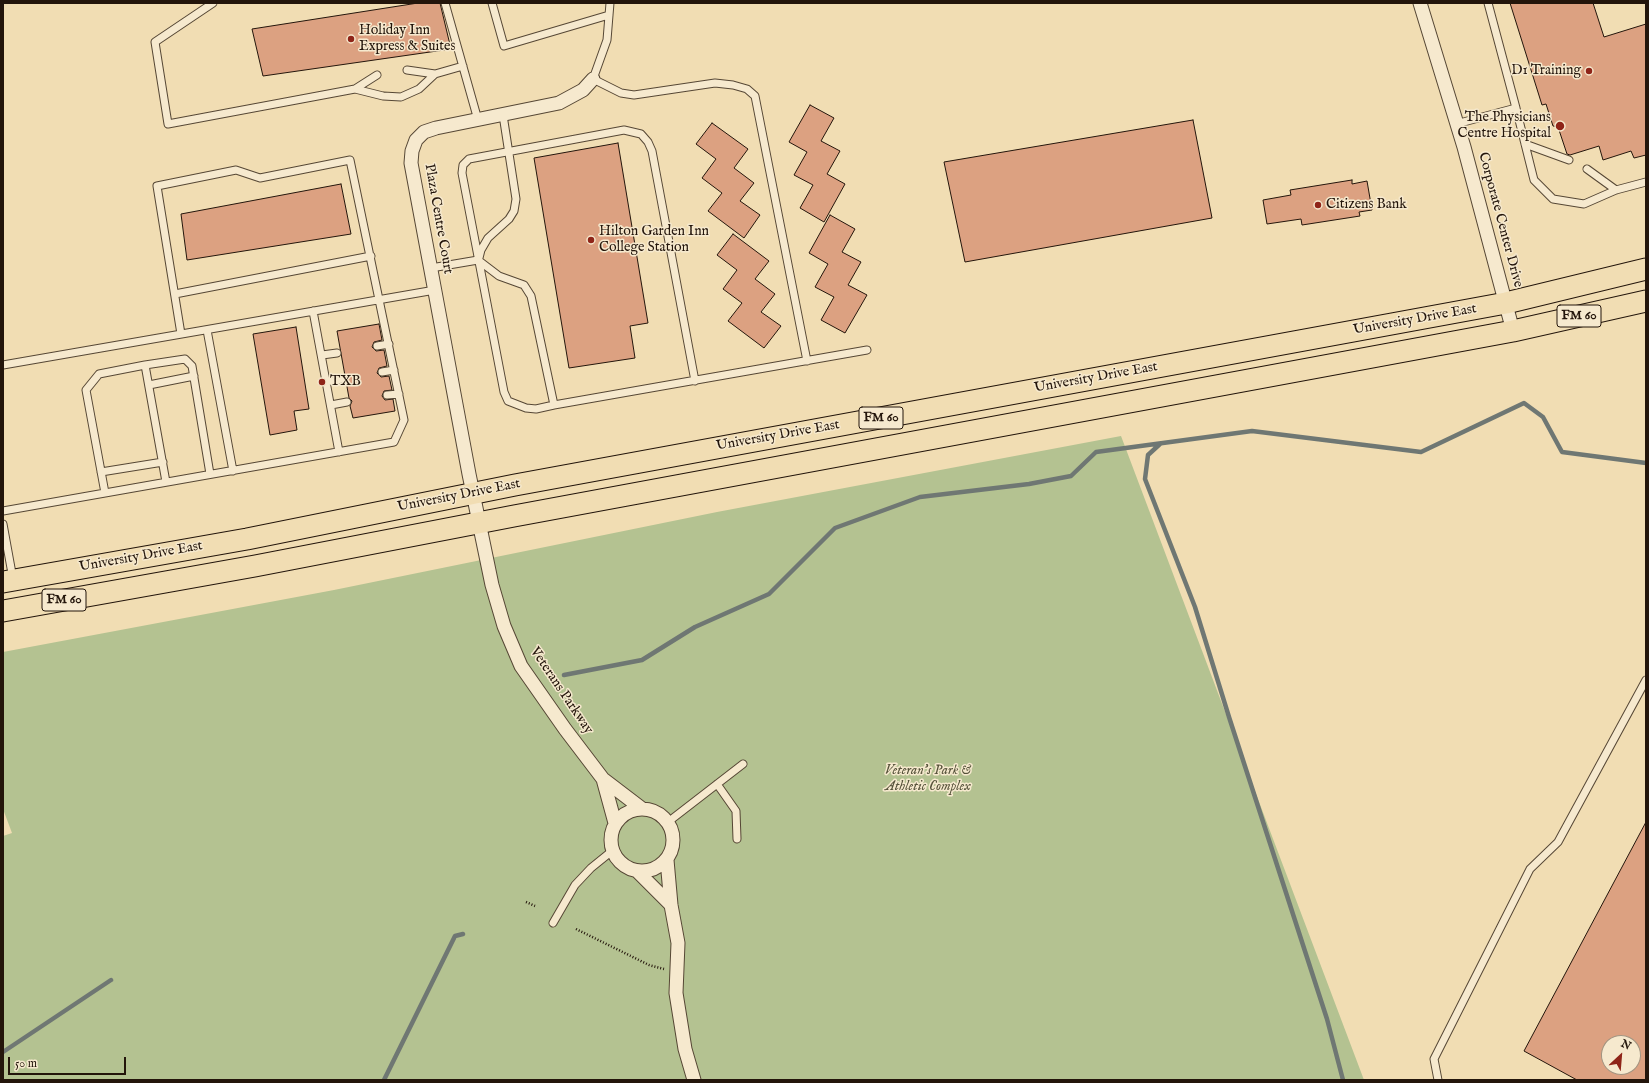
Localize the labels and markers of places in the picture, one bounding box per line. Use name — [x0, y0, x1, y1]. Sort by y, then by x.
place label: Holiday Inn Express & Suites — [359, 23, 455, 56]
marker: Holiday Inn Express & Suites — [346, 34, 356, 44]
place label: D1 Training — [1511, 63, 1581, 79]
marker: D1 Training — [1584, 66, 1594, 76]
place label: The Physicians Centre Hospital — [1458, 110, 1551, 142]
marker: The Physicians Centre Hospital — [1554, 120, 1566, 132]
place label: Citizens Bank — [1326, 197, 1407, 213]
marker: Citizens Bank — [1313, 200, 1323, 210]
place label: Hilton Garden Inn College Station — [599, 224, 709, 256]
marker: Hilton Garden Inn College Station — [586, 235, 596, 245]
place label: TXB — [330, 374, 361, 390]
marker: TXB — [317, 377, 327, 387]

